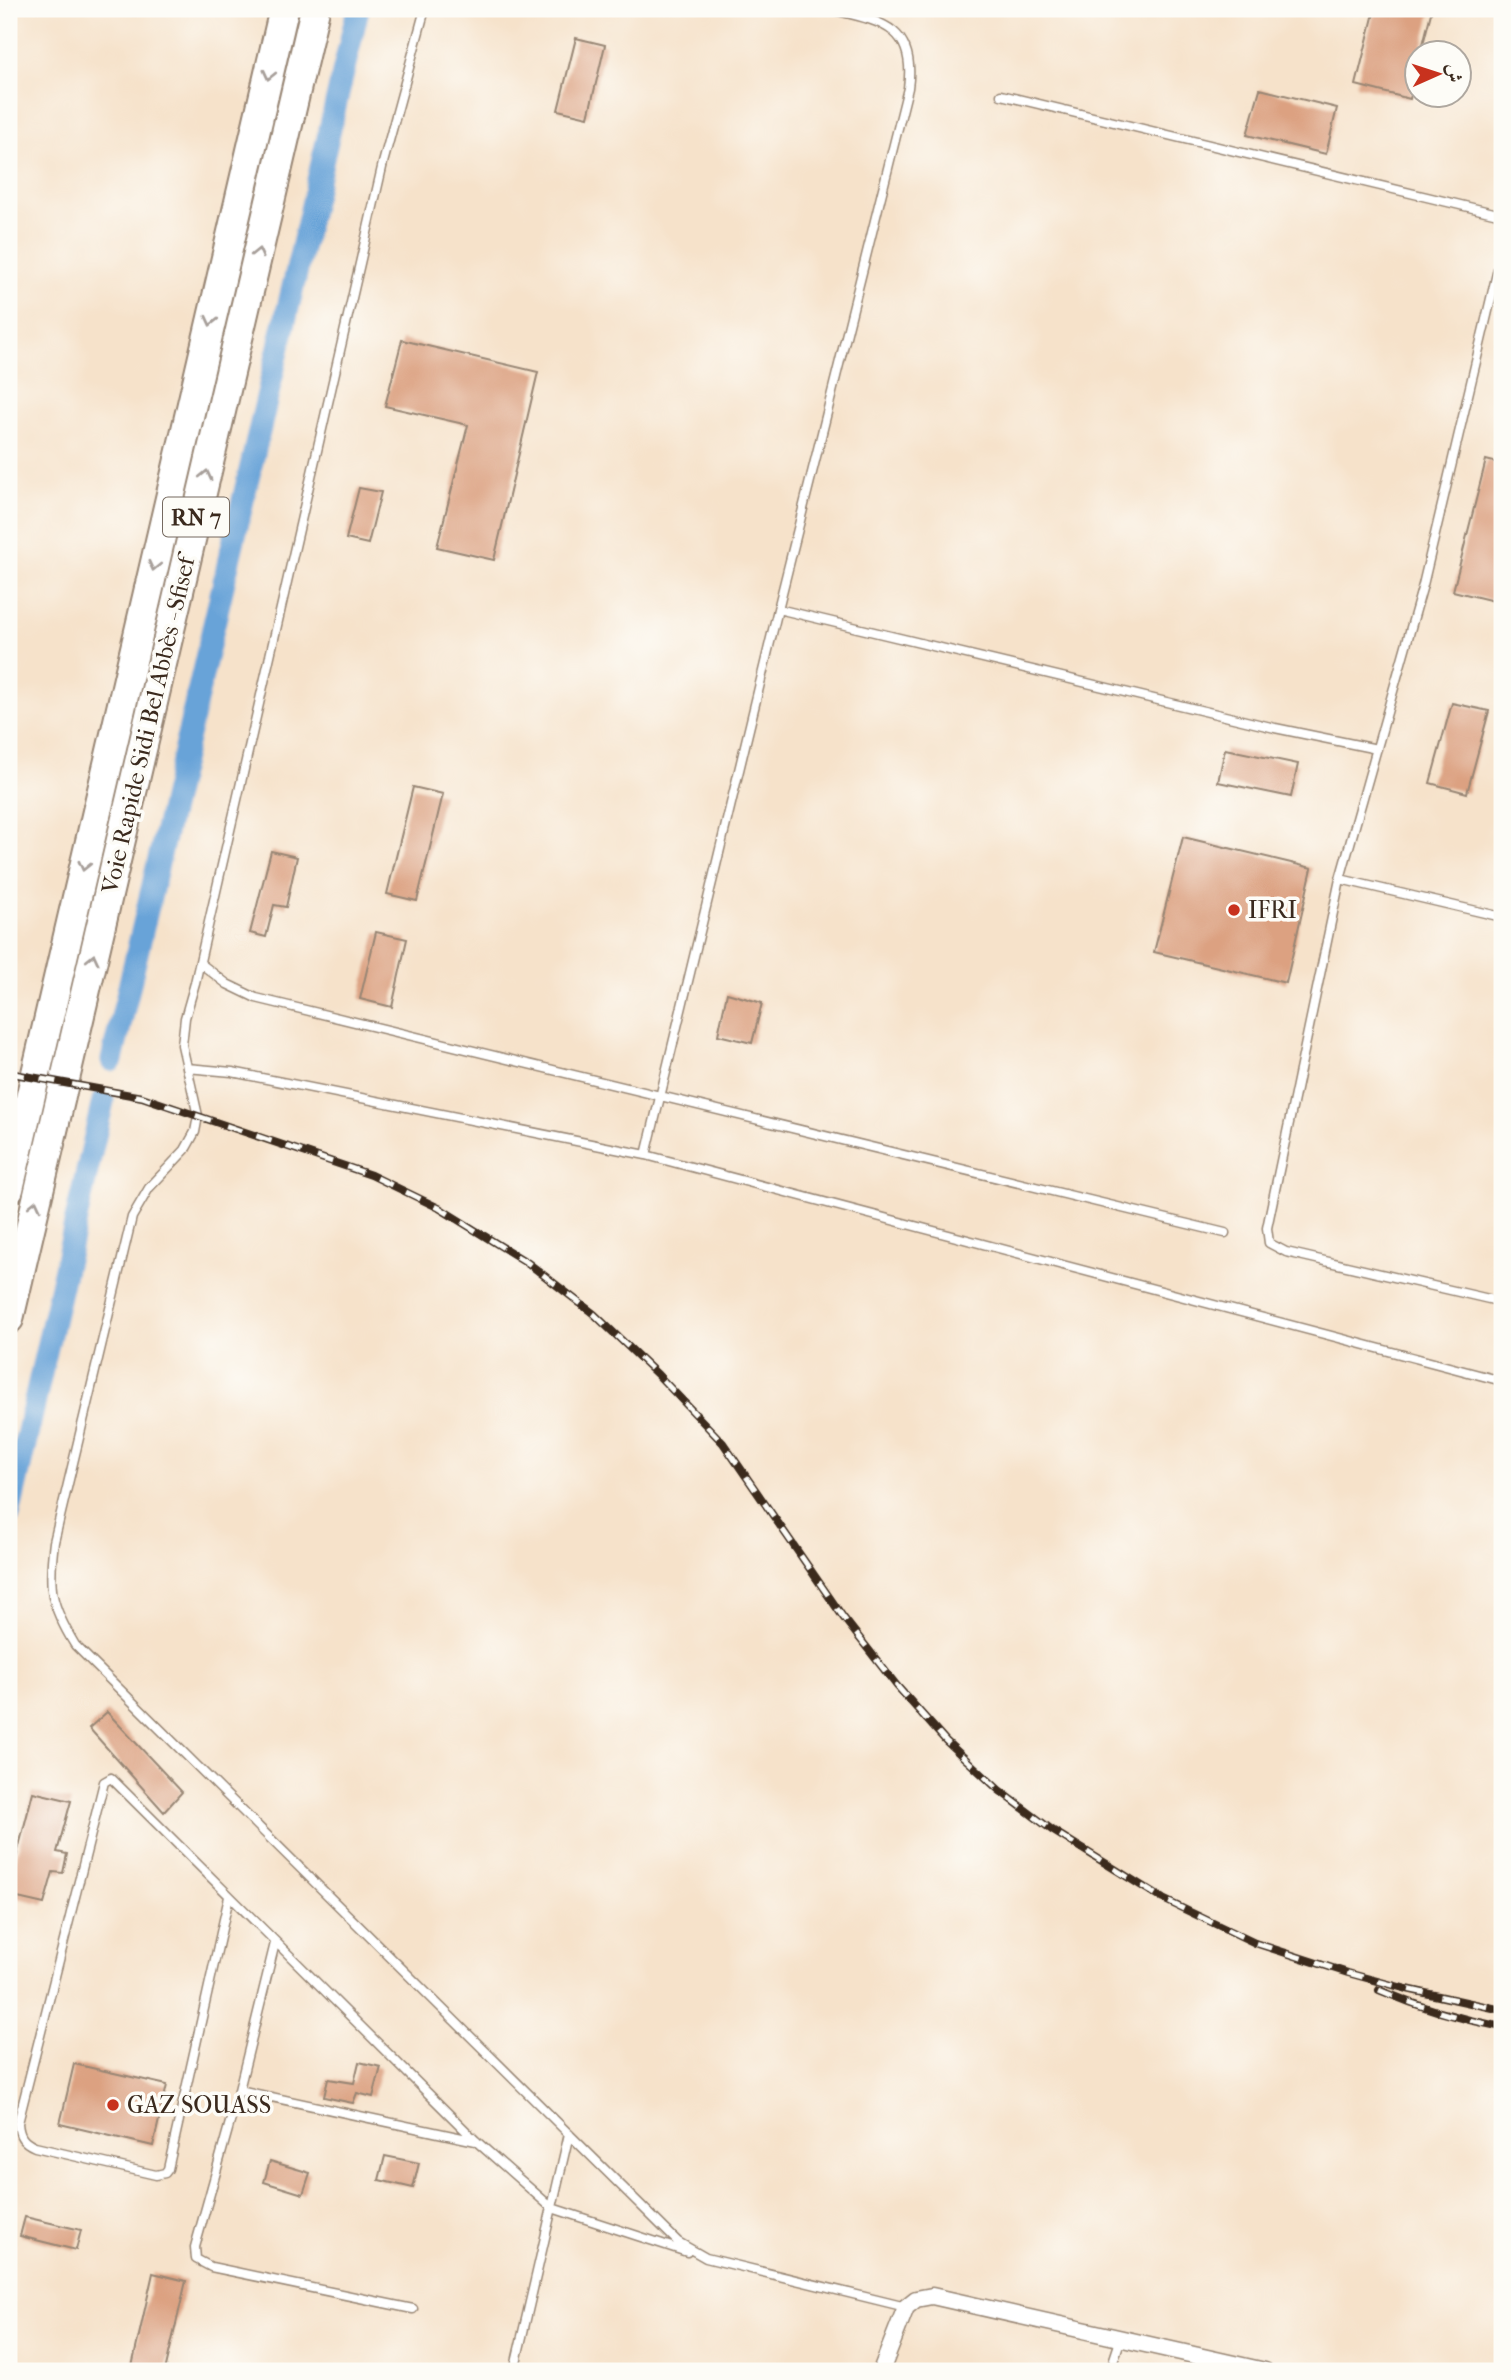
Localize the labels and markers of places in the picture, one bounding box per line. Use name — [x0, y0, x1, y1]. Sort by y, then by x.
place label: IFRI — [1248, 896, 1297, 924]
marker: IFRI — [1226, 902, 1242, 918]
place label: GAZ SOUASS — [127, 2091, 271, 2119]
marker: GAZ SOUASS — [105, 2097, 121, 2113]

